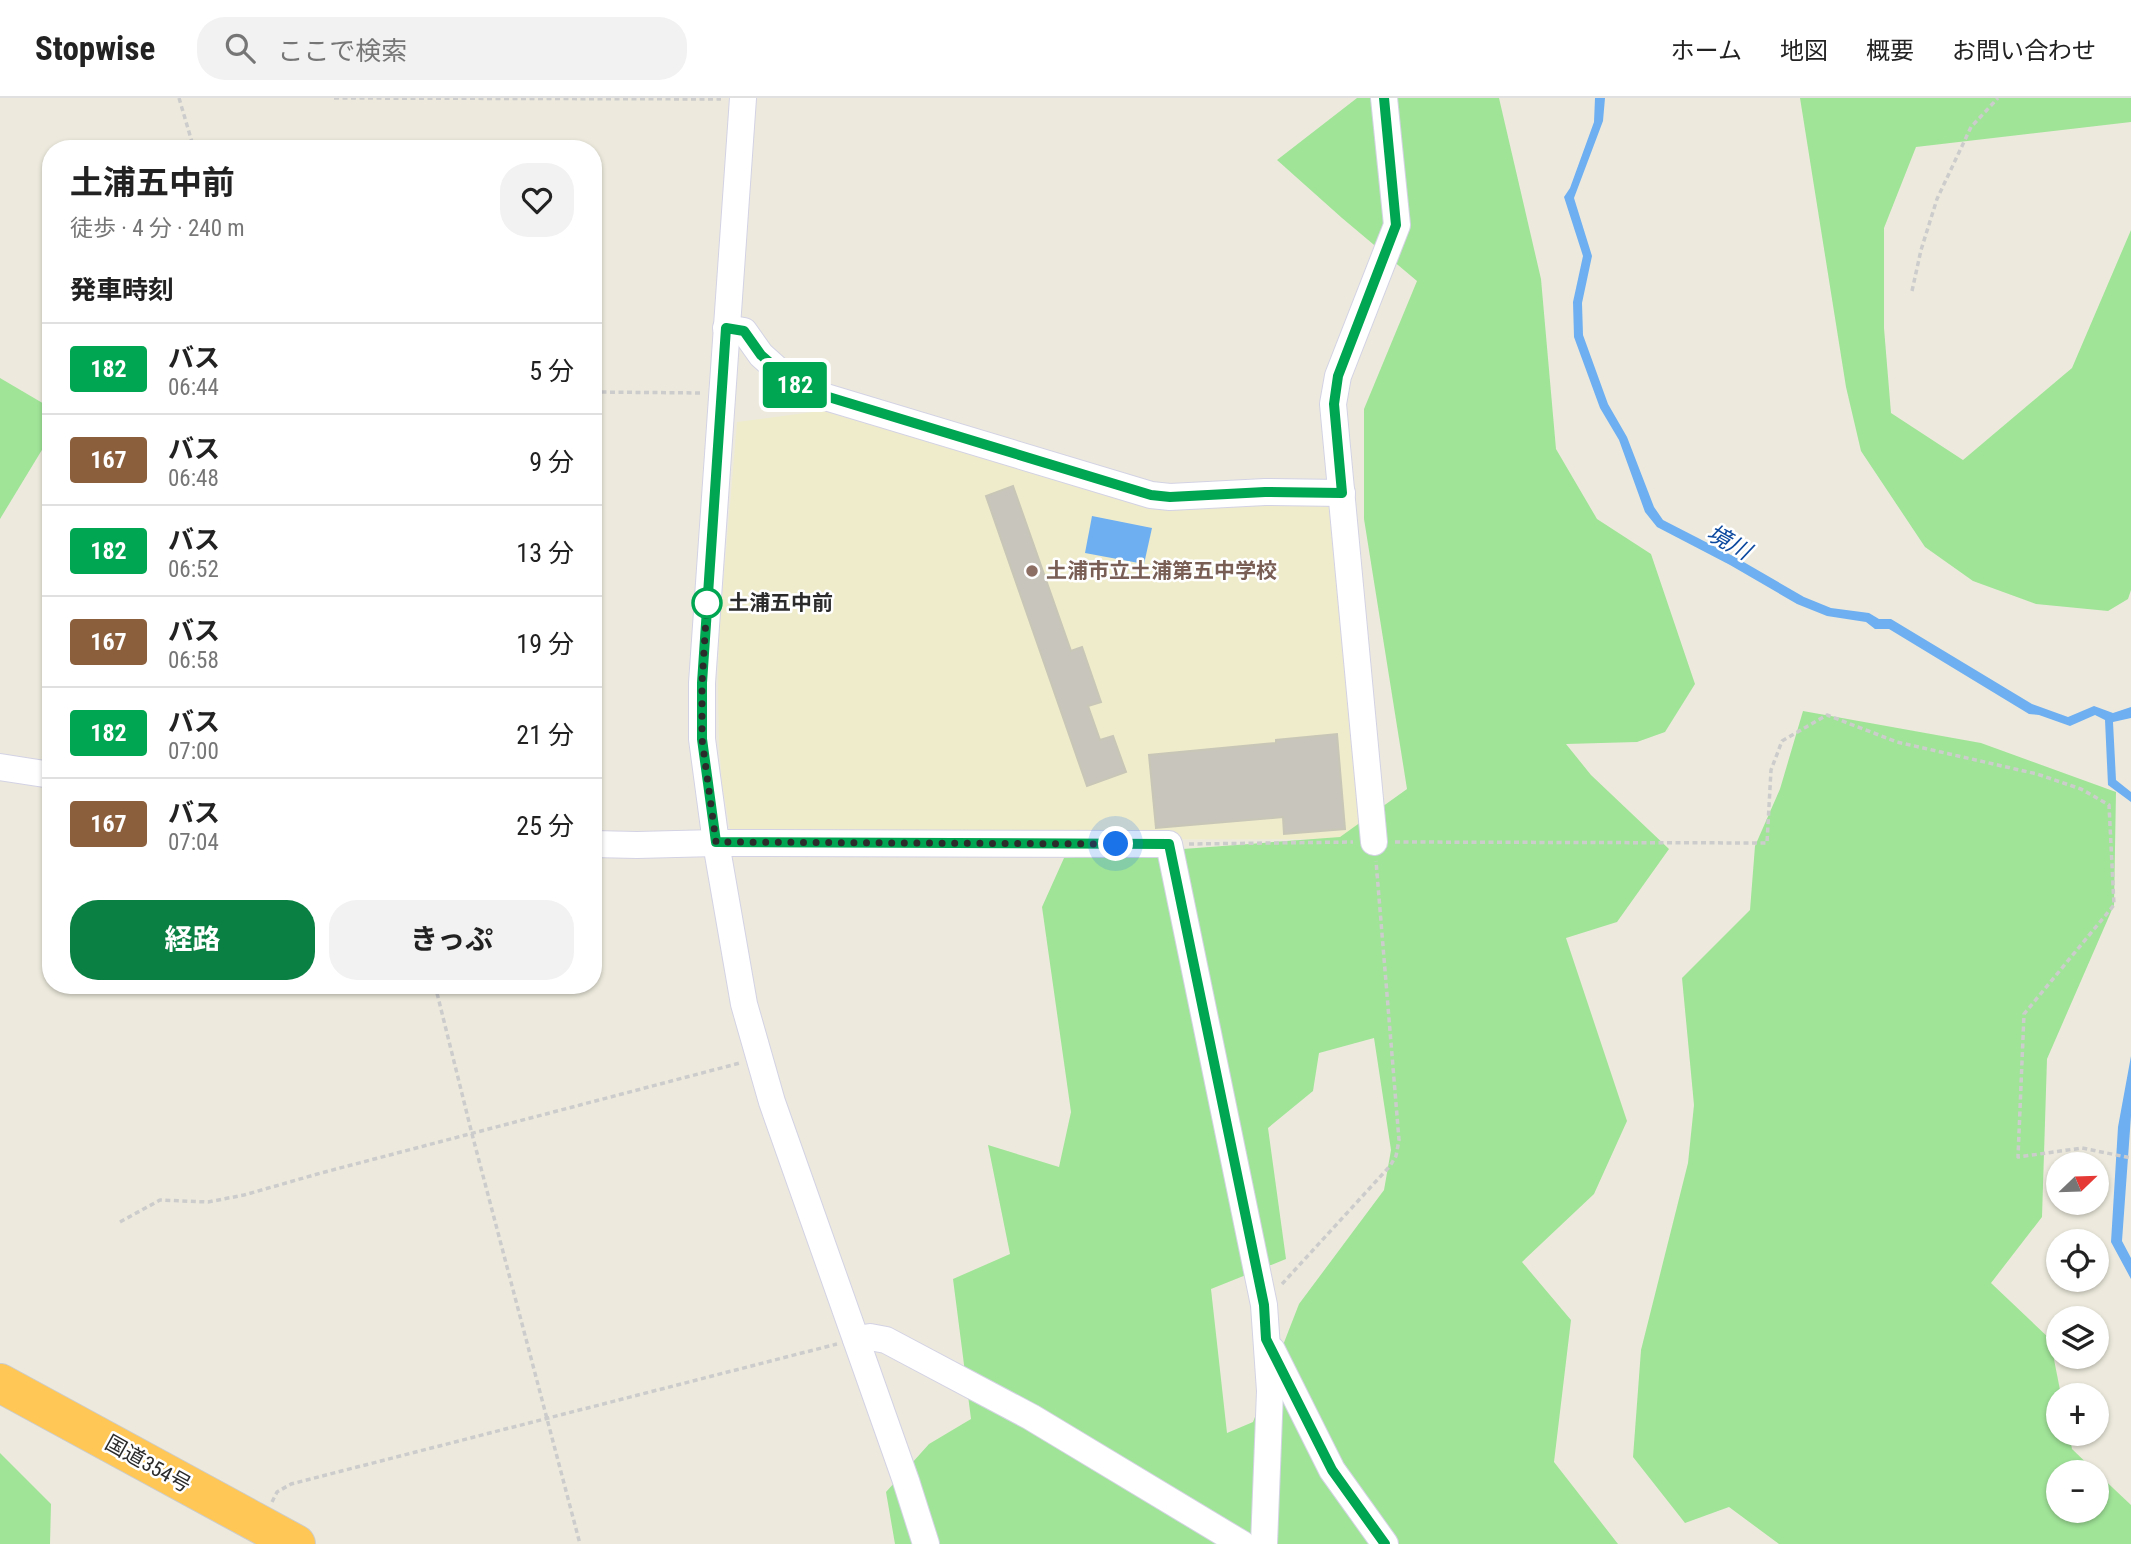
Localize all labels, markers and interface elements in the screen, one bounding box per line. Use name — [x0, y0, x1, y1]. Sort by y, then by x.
search box — [197, 17, 687, 80]
text: Stopwise — [35, 29, 155, 68]
icon: search — [221, 29, 259, 67]
text: ここで検索 — [277, 36, 407, 66]
text: ホーム — [1671, 37, 1742, 65]
text: 地図 — [1780, 37, 1828, 65]
text: 概要 — [1866, 37, 1914, 65]
text: お問い合わせ — [1952, 37, 2096, 65]
text: 土浦五中前 — [70, 163, 235, 202]
button: heart — [500, 163, 574, 237]
text: 徒歩 · 4 分 · 240 m — [70, 215, 245, 242]
text: 発車時刻 — [70, 275, 174, 305]
text: バス — [168, 343, 220, 373]
text: 182 — [90, 355, 127, 383]
text: 5 分 — [529, 356, 574, 386]
line badge: 182 — [755, 362, 835, 408]
text: 182 — [777, 371, 813, 399]
text: 06:44 — [168, 374, 219, 401]
text: バス — [168, 434, 220, 464]
text: 167 — [90, 446, 127, 474]
text: 9 分 — [529, 447, 574, 477]
text: 06:48 — [168, 465, 219, 492]
water label: 境川 — [1702, 519, 1758, 567]
text: バス — [168, 525, 220, 555]
text: 182 — [90, 537, 127, 565]
text: 13 分 — [516, 538, 574, 568]
text: 06:52 — [168, 556, 219, 583]
place label: 土浦市立土浦第五中学校 — [1046, 559, 1277, 583]
marker: 土浦市立土浦第五中学校 — [1024, 563, 1040, 579]
marker: 土浦五中前 — [692, 588, 722, 618]
place label: 土浦五中前 — [728, 591, 833, 615]
text: バス — [168, 616, 220, 646]
text: 167 — [90, 628, 127, 656]
text: 19 分 — [516, 629, 574, 659]
text: 06:58 — [168, 647, 219, 674]
text: バス — [168, 707, 220, 737]
text: 182 — [90, 719, 127, 747]
text: 21 分 — [516, 720, 574, 750]
text: 07:00 — [168, 738, 219, 765]
text: バス — [168, 798, 220, 828]
text: 167 — [90, 810, 127, 838]
text: 25 分 — [516, 811, 574, 841]
your location — [1098, 826, 1133, 861]
text: 07:04 — [168, 829, 219, 856]
button: 経路 — [70, 900, 315, 980]
button: きっぷ — [329, 900, 574, 980]
north arrow — [2046, 1152, 2109, 1214]
map controls — [2046, 1152, 2109, 1523]
button: locate — [2046, 1229, 2109, 1292]
button: layers — [2046, 1306, 2109, 1369]
button: + — [2046, 1383, 2109, 1446]
street label: 国道354号 — [101, 1431, 195, 1497]
button: − — [2046, 1460, 2109, 1523]

